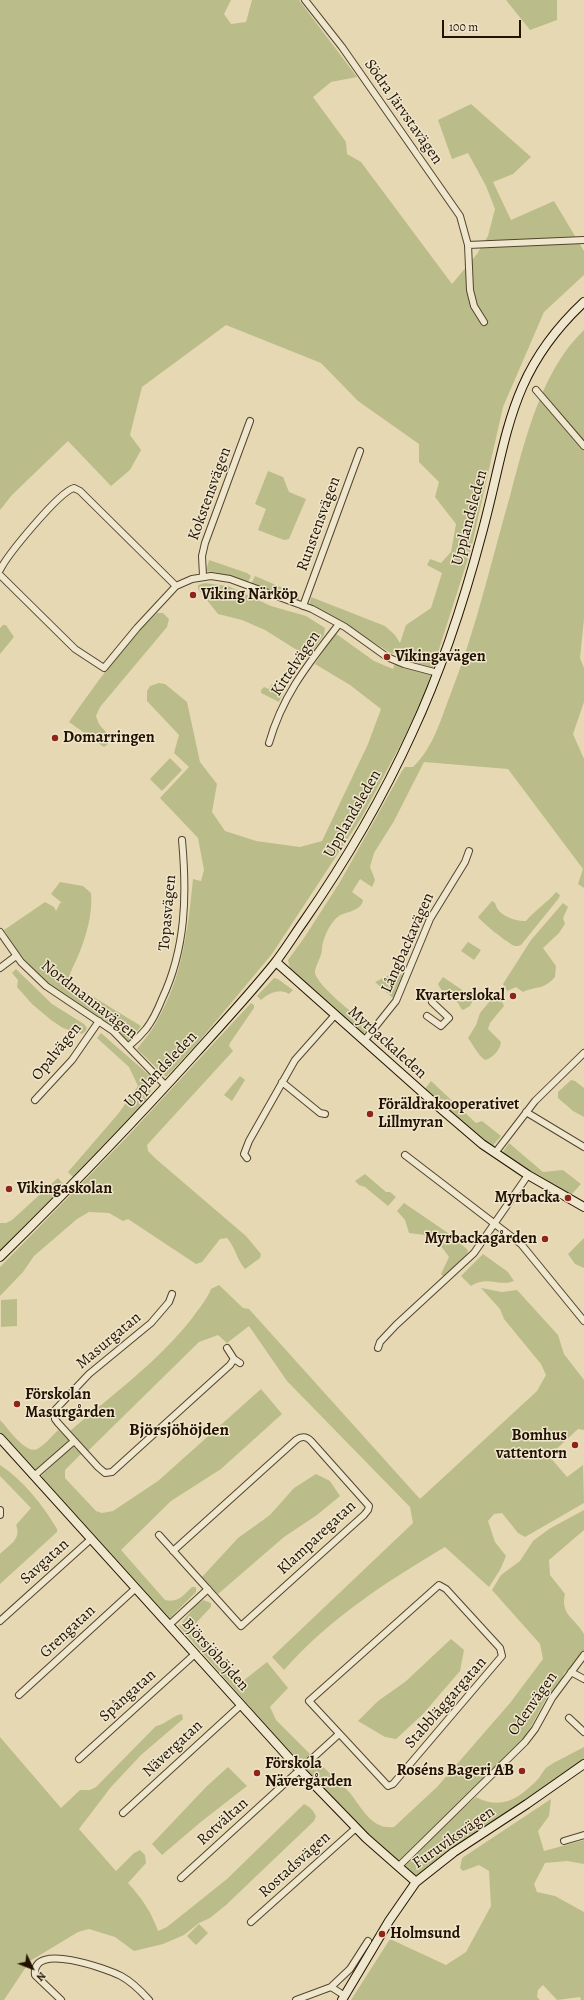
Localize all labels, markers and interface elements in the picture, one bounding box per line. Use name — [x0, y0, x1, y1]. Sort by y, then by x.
scale bar — [444, 12, 523, 38]
text: 100 m — [449, 19, 478, 35]
street label: Södra Järvstavägen — [360, 56, 446, 168]
street label: Kokstensvägen — [184, 445, 236, 543]
street label: Upplandsleden — [448, 468, 492, 568]
street label: Runstensvägen — [293, 474, 345, 574]
place label: Viking Närköp — [201, 585, 298, 605]
marker: Viking Närköp — [188, 590, 198, 600]
street label: Kittelvägen — [267, 628, 325, 700]
place label: Vikingavägen — [395, 647, 486, 667]
marker: Vikingavägen — [382, 652, 392, 662]
place label: Domarringen — [63, 728, 155, 748]
marker: Domarringen — [50, 733, 60, 743]
street label: Upplandsleden — [320, 767, 386, 861]
street label: Topasvägen — [155, 874, 181, 952]
street label: Långbackavägen — [377, 890, 439, 996]
street label: Nordmannavägen — [37, 956, 141, 1044]
place label: Kvarterslokal — [415, 986, 505, 1006]
marker: Kvarterslokal — [508, 991, 518, 1001]
street label: Myrbackaleden — [344, 1003, 430, 1083]
street label: Opalvägen — [28, 1019, 86, 1085]
street label: Upplandsleden — [120, 1028, 202, 1112]
place label: Föräldrakooperativet Lillmyran — [378, 1095, 519, 1133]
marker: Föräldrakooperativet Lillmyran — [365, 1109, 375, 1119]
place label: Vikingaskolan — [17, 1179, 112, 1199]
marker: Vikingaskolan — [4, 1184, 14, 1194]
place label: Myrbacka — [494, 1188, 560, 1208]
marker: Myrbacka — [563, 1193, 573, 1203]
place label: Myrbackagården — [424, 1229, 537, 1249]
marker: Myrbackagården — [540, 1234, 550, 1244]
street label: Masurgatan — [73, 1308, 145, 1374]
place label: Förskolan Masurgården — [25, 1385, 115, 1423]
marker: Förskolan Masurgården — [12, 1399, 22, 1409]
district label: Björsjöhöjden — [129, 1421, 229, 1441]
place label: Bomhus vattentorn — [496, 1426, 567, 1464]
marker: Bomhus vattentorn — [570, 1440, 580, 1450]
street label: Klamparegatan — [274, 1497, 360, 1579]
street label: Savgatan — [17, 1535, 73, 1589]
street label: Grengatan — [36, 1601, 100, 1663]
street label: Björsjöhöjden — [177, 1615, 253, 1695]
street label: Stabbläggargatan — [401, 1653, 491, 1753]
street label: Spångatan — [96, 1665, 160, 1727]
street label: Odenvägen — [504, 1668, 562, 1740]
street label: Nävergatan — [139, 1716, 207, 1782]
place label: Förskola Nävergården — [265, 1754, 352, 1792]
place label: Roséns Bageri AB — [396, 1761, 514, 1781]
marker: Roséns Bageri AB — [517, 1766, 527, 1776]
marker: Förskola Nävergården — [252, 1768, 262, 1778]
street label: Rotvältan — [193, 1794, 253, 1850]
street label: Furuviksvägen — [409, 1803, 499, 1873]
street label: Rostadsvägen — [255, 1828, 335, 1902]
place label: Holmsund — [390, 1924, 460, 1944]
marker: Holmsund — [377, 1929, 387, 1939]
north arrow — [12, 1948, 52, 1988]
text: N — [33, 1968, 49, 1985]

